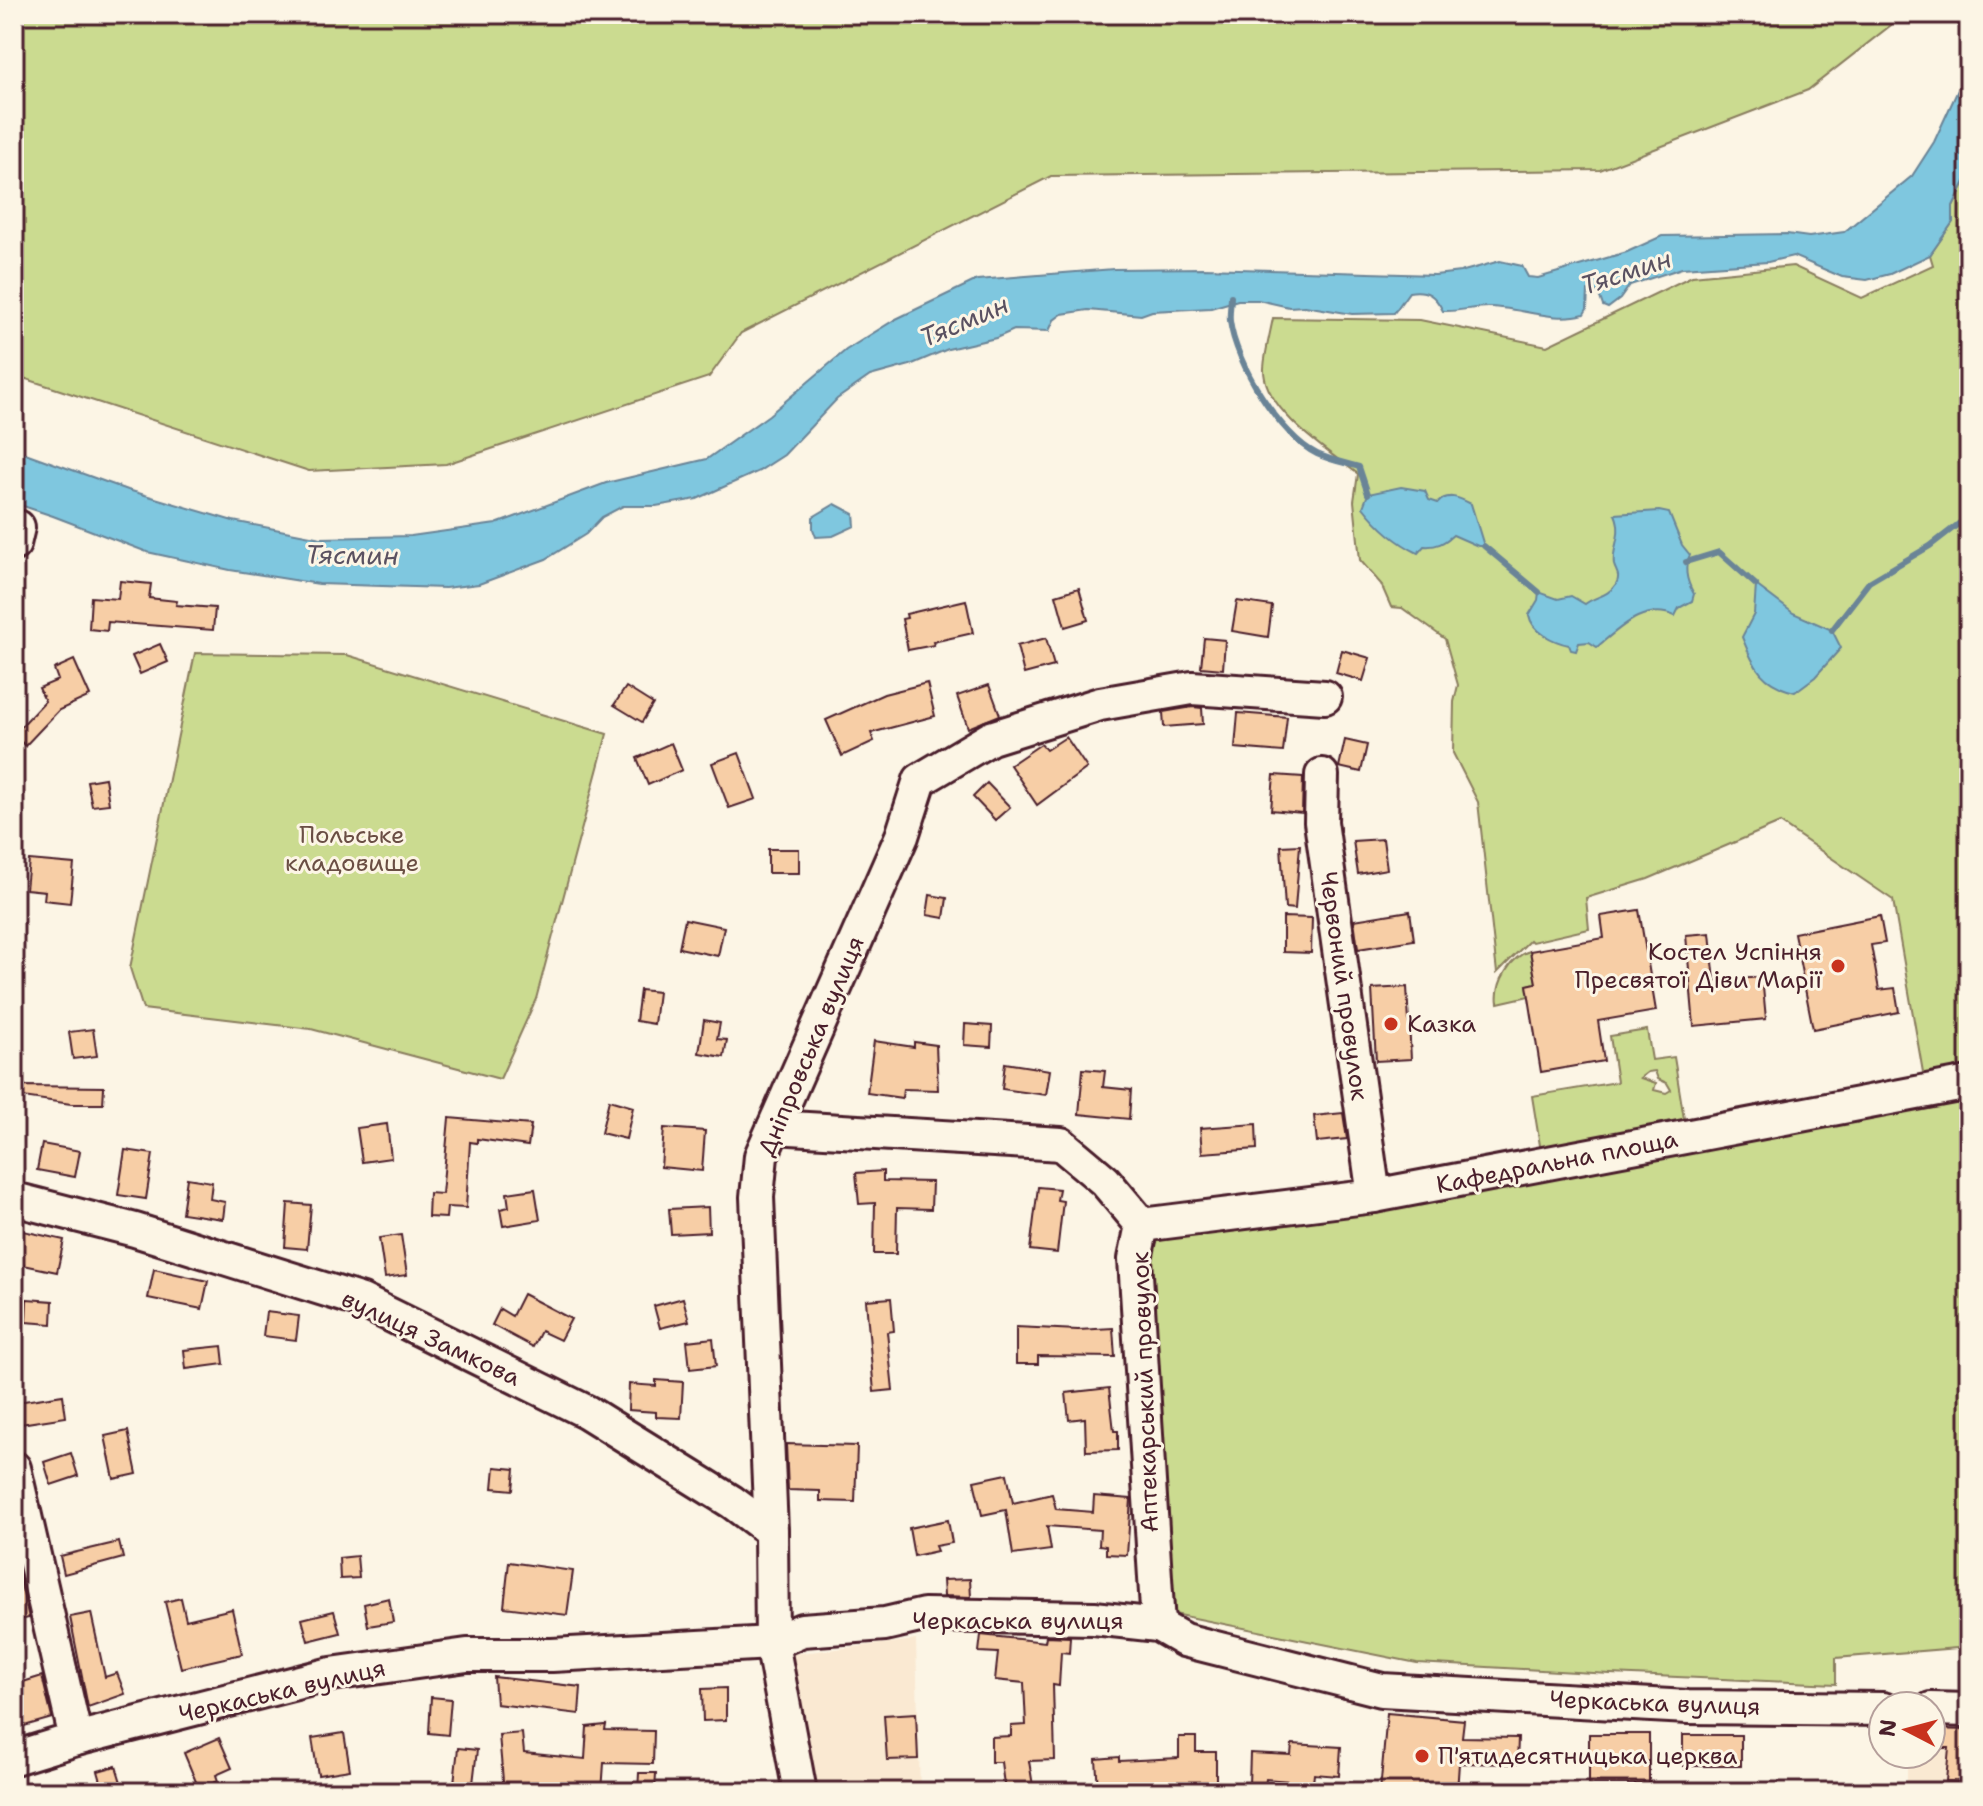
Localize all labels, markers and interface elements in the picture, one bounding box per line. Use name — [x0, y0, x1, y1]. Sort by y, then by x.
water label: Тясмин — [1576, 240, 1676, 303]
water label: Тясмин — [914, 286, 1013, 355]
water label: Тясмин — [305, 536, 399, 573]
park label: Польське кладовище — [285, 819, 419, 879]
street label: Червоний провулок — [1312, 869, 1376, 1103]
street label: Дніпровська вулиця — [750, 931, 872, 1161]
place label: Костел Успіння Пресвятої Діви Марії — [1575, 936, 1823, 996]
marker: Костел Успіння Пресвятої Діви Марії — [1829, 957, 1847, 975]
place label: Казка — [1407, 1008, 1476, 1040]
marker: Казка — [1382, 1015, 1400, 1033]
street label: Кафедральна площа — [1434, 1123, 1681, 1201]
street label: Аптекарський провулок — [1124, 1251, 1166, 1533]
street label: вулиця Замкова — [336, 1282, 526, 1394]
street label: Черкаська вулиця — [912, 1605, 1124, 1637]
street label: Черкаська вулиця — [175, 1652, 389, 1730]
street label: Черкаська вулиця — [1549, 1683, 1761, 1723]
north arrow — [1867, 1690, 1947, 1770]
text: N — [1872, 1718, 1903, 1738]
place label: П'ятидесятницька церква — [1438, 1740, 1737, 1772]
marker: П'ятидесятницька церква — [1413, 1747, 1431, 1765]

